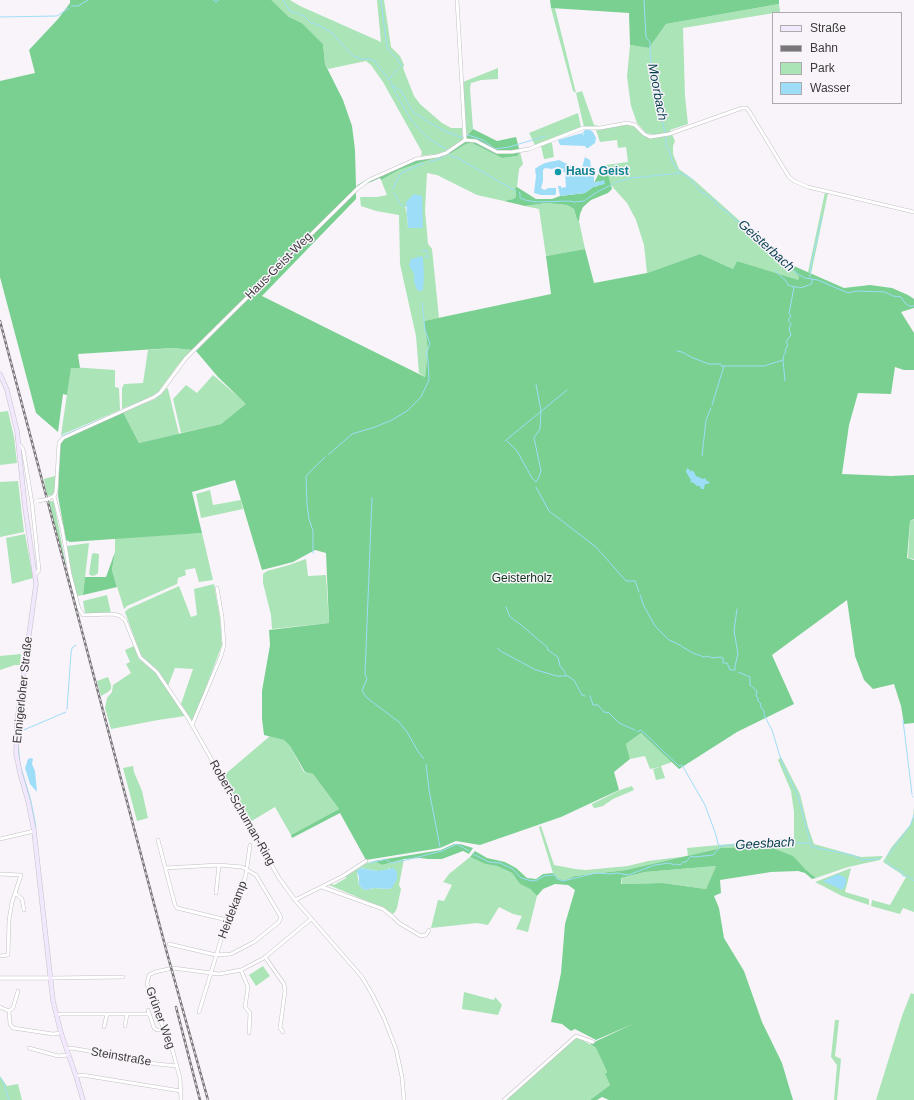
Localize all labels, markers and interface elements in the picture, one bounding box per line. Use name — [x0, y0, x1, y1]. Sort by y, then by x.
legend — [772, 12, 902, 104]
text: Straße — [810, 21, 846, 35]
text: Bahn — [810, 41, 838, 55]
text: Park — [810, 61, 835, 75]
water label: Moorbach — [644, 62, 670, 122]
text: Wasser — [810, 81, 850, 95]
place label: Haus Geist — [566, 165, 629, 179]
marker: Haus Geist — [553, 167, 563, 177]
water label: Geisterbach — [735, 217, 797, 275]
street label: Haus-Geist-Weg — [243, 230, 315, 302]
park label: Geisterholz — [492, 572, 552, 586]
street label: Ennigerloher Straße — [10, 636, 36, 744]
street label: Robert-Schuman-Ring — [206, 758, 278, 868]
water label: Geesbach — [735, 835, 795, 853]
street label: Heidekamp — [215, 879, 251, 941]
street label: Grüner Weg — [142, 985, 178, 1051]
street label: Steinstraße — [90, 1045, 152, 1069]

